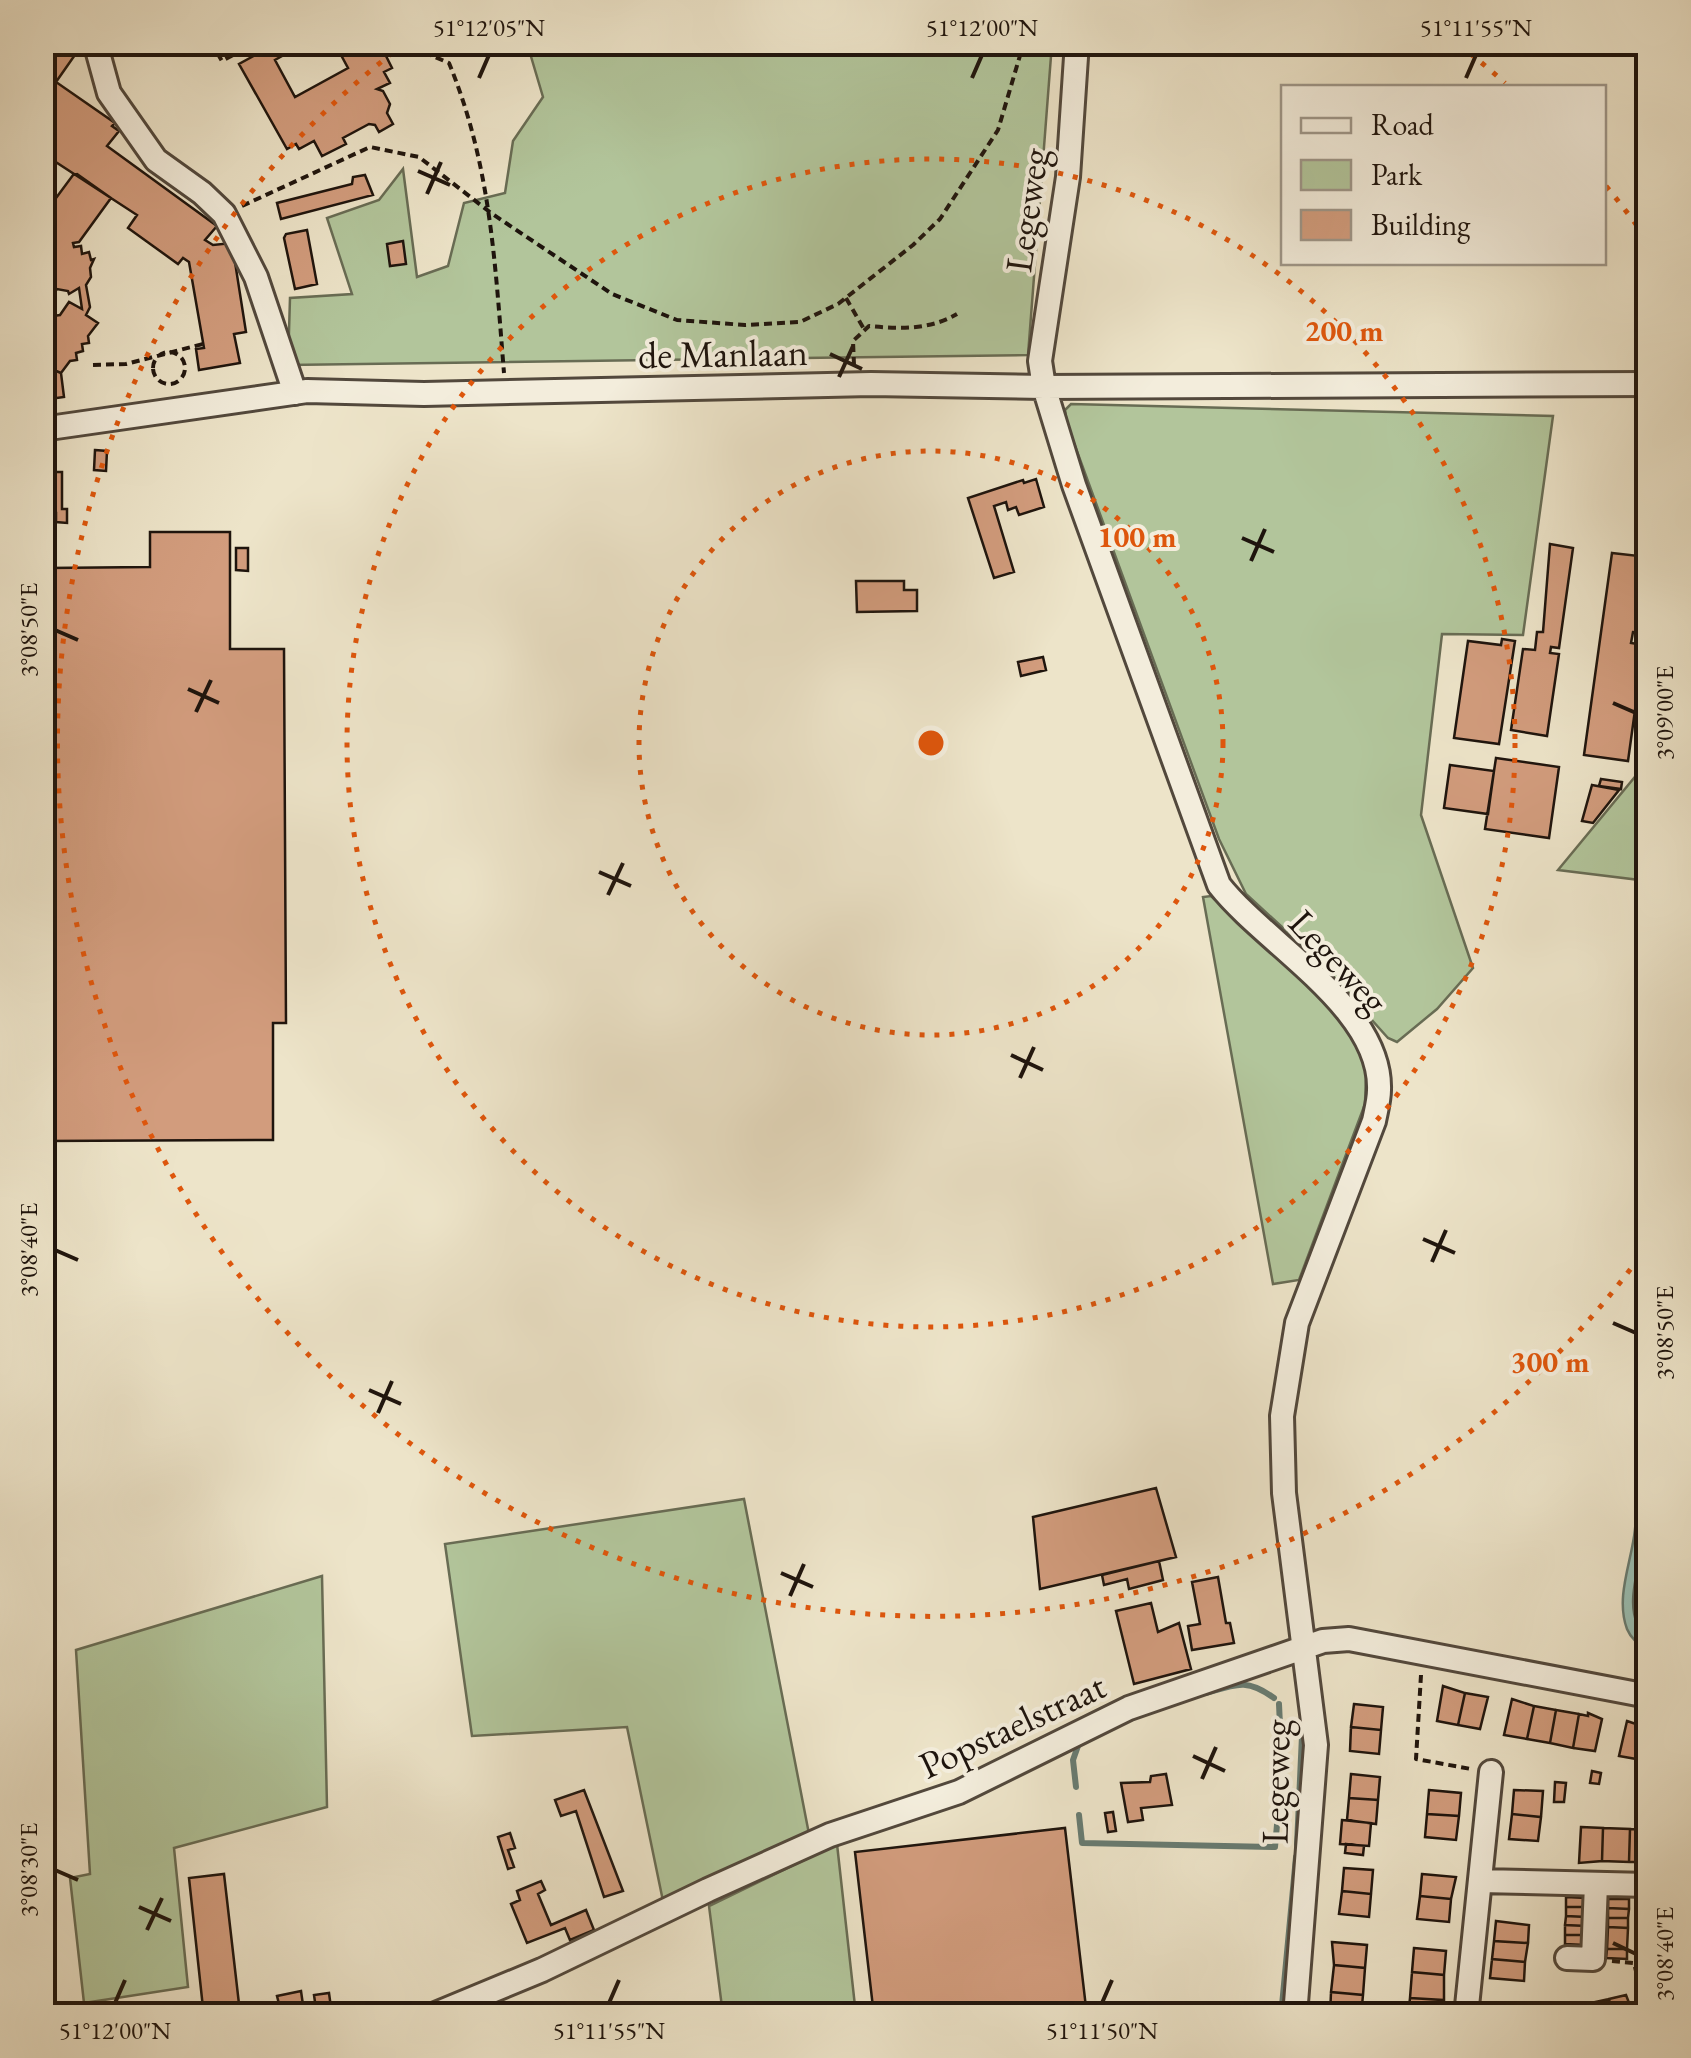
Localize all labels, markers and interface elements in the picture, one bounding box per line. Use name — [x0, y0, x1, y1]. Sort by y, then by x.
text: 51°12'05"N — [433, 11, 545, 43]
text: 51°12'00"N — [926, 11, 1038, 43]
text: 51°11'55"N — [1420, 11, 1532, 43]
legend — [1281, 85, 1606, 265]
text: Road — [1371, 105, 1435, 144]
street label: Legeweg — [993, 144, 1059, 275]
text: Park — [1371, 155, 1423, 194]
text: Building — [1371, 205, 1471, 244]
text: 200 m — [1305, 311, 1383, 350]
street label: de Manlaan — [638, 327, 808, 379]
text: 100 m — [1098, 517, 1176, 556]
text: 3°08'50"E — [12, 583, 44, 677]
text: 3°09'00"E — [1648, 666, 1680, 760]
centre of rings — [913, 725, 949, 761]
street label: Legeweg — [1279, 899, 1400, 1024]
text: 3°08'40"E — [12, 1203, 44, 1297]
text: 3°08'50"E — [1648, 1286, 1680, 1380]
text: 300 m — [1511, 1342, 1589, 1381]
street label: Popstaelstraat — [911, 1660, 1113, 1789]
street label: Legeweg — [1249, 1719, 1301, 1845]
text: 3°08'30"E — [12, 1823, 44, 1917]
text: 3°08'40"E — [1648, 1907, 1680, 2001]
text: 51°12'00"N — [59, 2014, 171, 2046]
text: 51°11'55"N — [553, 2014, 665, 2046]
text: 51°11'50"N — [1046, 2014, 1158, 2046]

